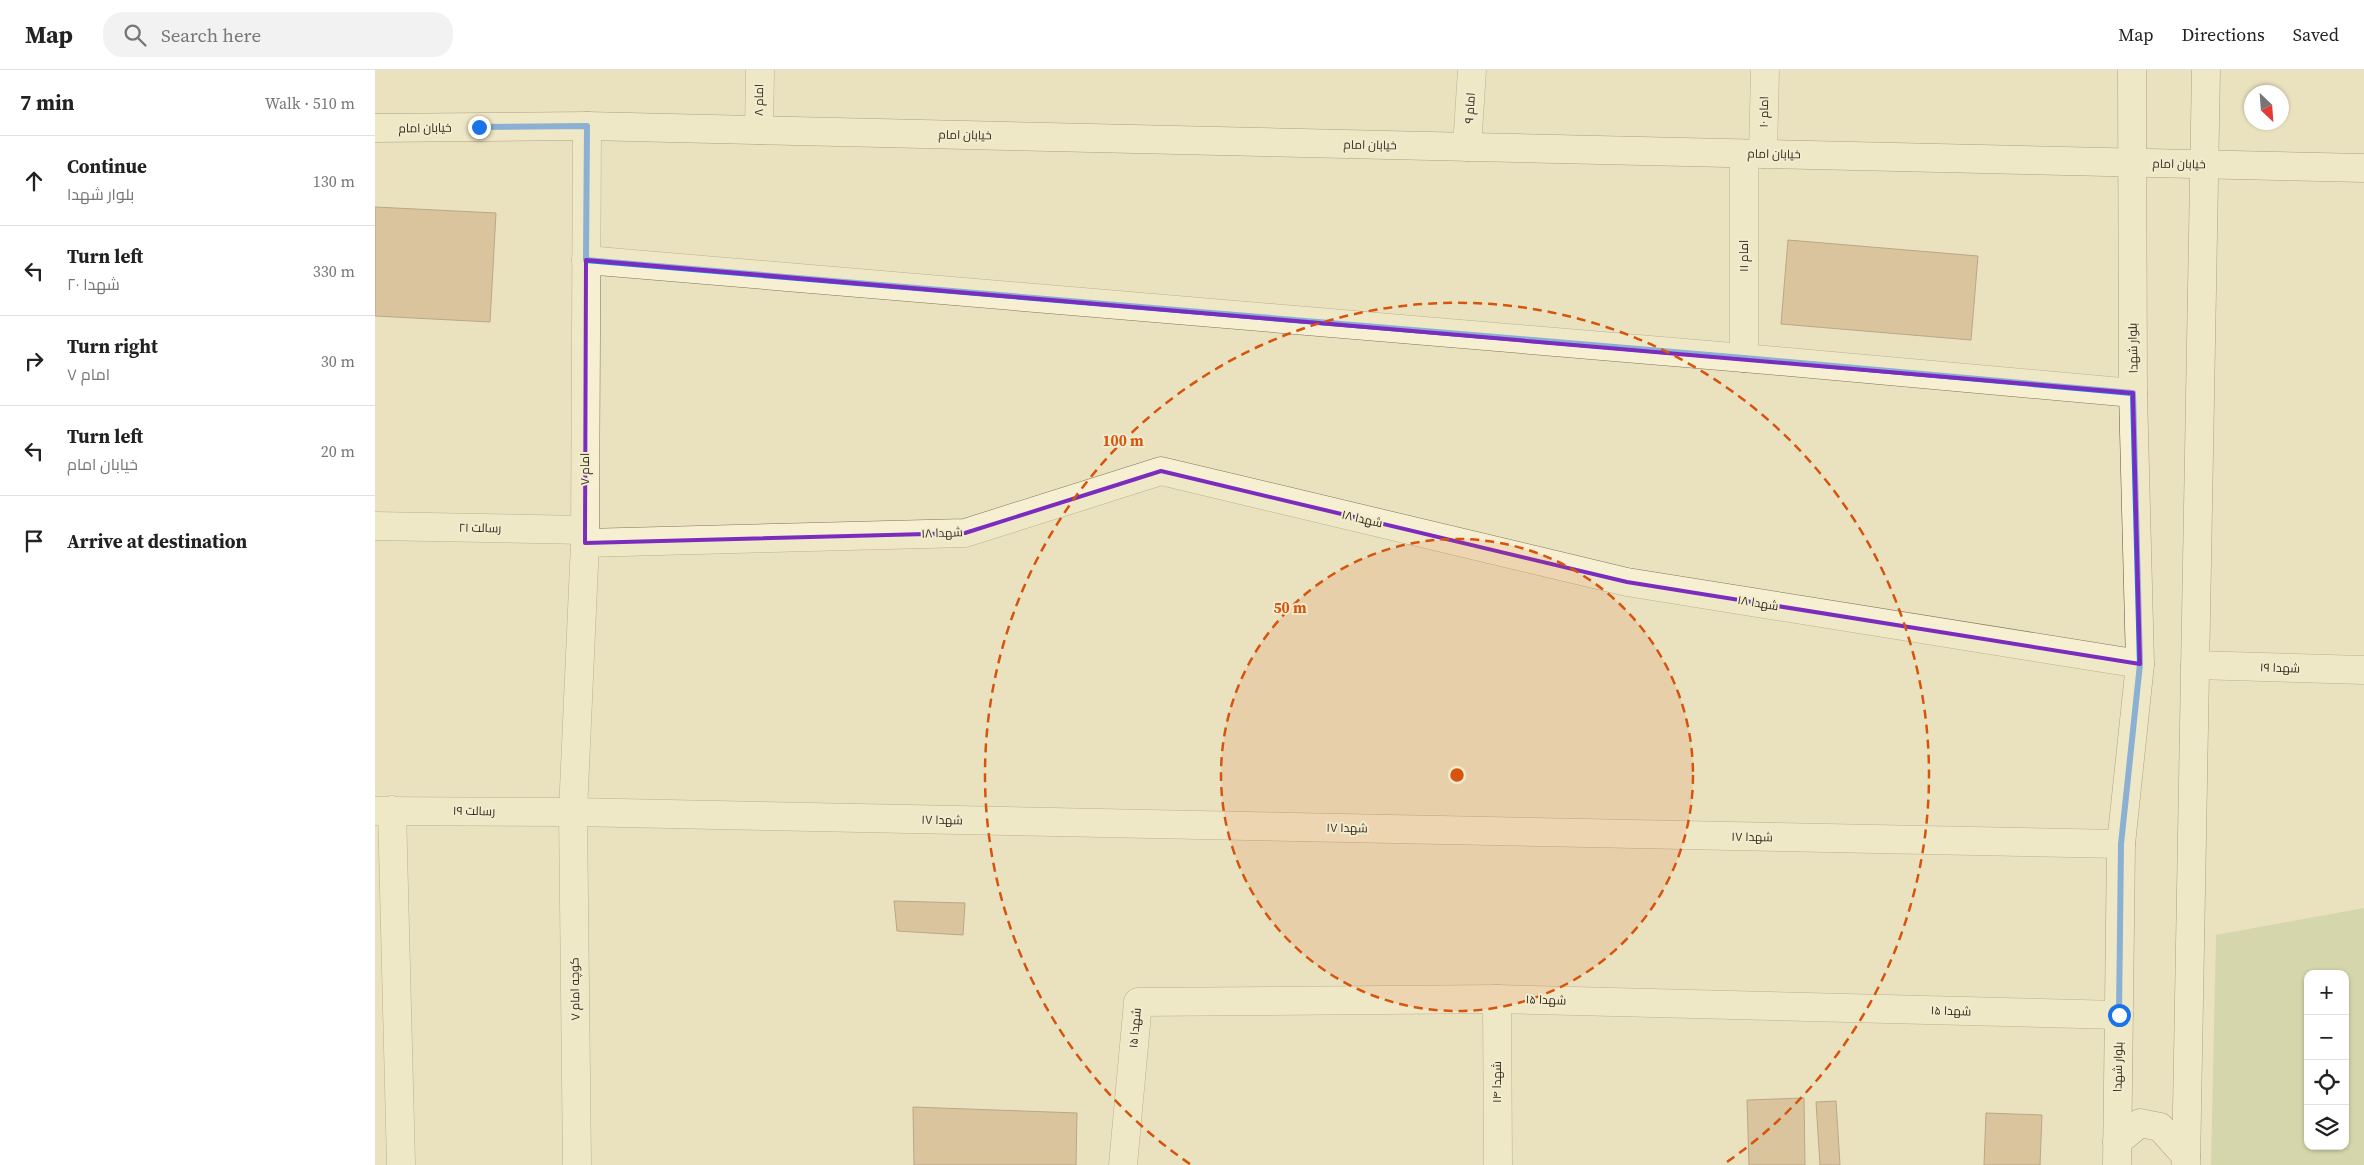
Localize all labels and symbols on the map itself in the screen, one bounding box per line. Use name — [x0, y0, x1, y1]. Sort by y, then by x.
street label: امام ۸ — [751, 84, 767, 116]
north arrow — [2244, 85, 2289, 130]
street label: امام ۹ — [1461, 92, 1479, 124]
street label: امام ۱۰ — [1756, 96, 1772, 128]
route end — [468, 116, 491, 139]
street label: خیابان امام — [398, 120, 452, 136]
street label: خیابان امام — [938, 127, 992, 143]
street label: خیابان امام — [1343, 137, 1397, 153]
street label: خیابان امام — [1747, 146, 1801, 162]
street label: خیابان امام — [2152, 156, 2206, 172]
street label: امام ۱۱ — [1736, 240, 1752, 272]
street label: بلوار شهدا — [2125, 323, 2141, 373]
text: 100 m — [1102, 430, 1144, 451]
street label: امام ۷ — [577, 453, 593, 485]
street label: شهدا ۱۸ — [1340, 507, 1384, 531]
street label: رسالت ۲۱ — [459, 520, 501, 536]
street label: شهدا ۱۸ — [921, 524, 963, 542]
street label: شهدا ۱۸ — [1736, 592, 1780, 614]
text: 50 m — [1273, 597, 1307, 618]
street label: شهدا ۱۹ — [2260, 659, 2300, 677]
centre of rings — [1448, 766, 1466, 784]
street label: رسالت ۱۹ — [453, 803, 495, 819]
street label: شهدا ۱۷ — [921, 812, 963, 828]
street label: شهدا ۱۷ — [1326, 820, 1368, 836]
street label: شهدا ۱۷ — [1731, 829, 1773, 845]
street label: کوچه امام ۷ — [566, 957, 585, 1021]
street label: شهدا ۱۵ — [1525, 991, 1567, 1009]
street label: شهدا ۱۵ — [1930, 1002, 1972, 1020]
route start — [2108, 1004, 2131, 1027]
street label: شهدا ۱۵ — [1125, 1007, 1145, 1049]
street label: بلوار شهدا — [2110, 1042, 2126, 1092]
street label: شهدا ۱۴ — [1489, 1061, 1505, 1103]

